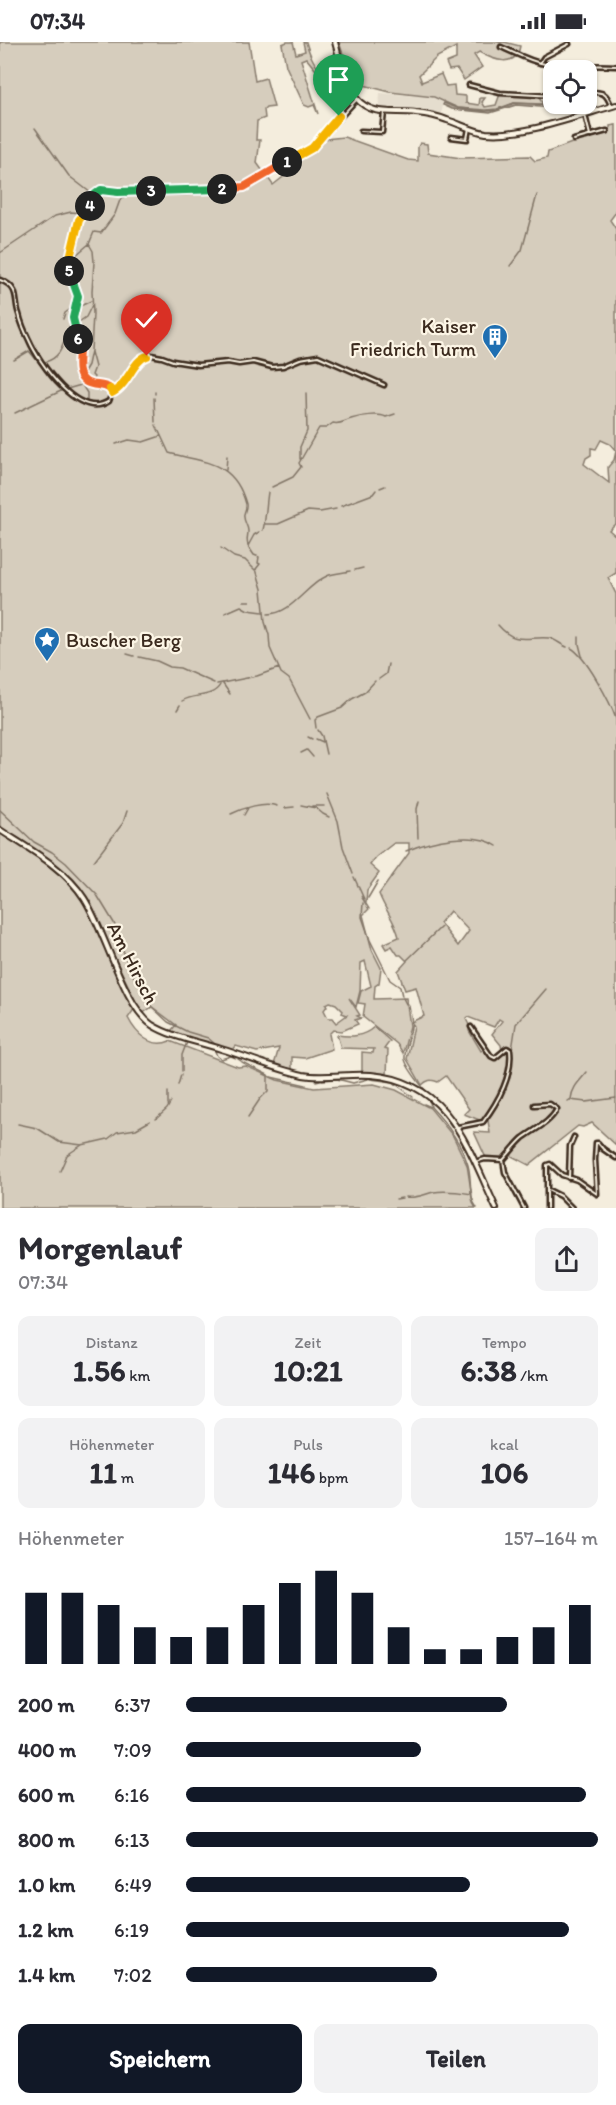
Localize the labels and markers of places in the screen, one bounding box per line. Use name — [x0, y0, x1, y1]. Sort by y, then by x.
pin — [313, 54, 364, 116]
pin: 1 — [272, 147, 302, 177]
pin: 2 — [207, 174, 237, 204]
pin: 3 — [136, 176, 166, 206]
pin: 4 — [75, 191, 105, 221]
pin: 5 — [54, 256, 84, 286]
pin — [121, 294, 172, 356]
place label: Kaiser Friedrich Turm — [350, 314, 476, 361]
building icon: Kaiser Friedrich Turm — [480, 322, 510, 360]
pin: 6 — [63, 324, 93, 354]
place icon: Buscher Berg — [32, 625, 62, 663]
place label: Buscher Berg — [66, 628, 182, 652]

